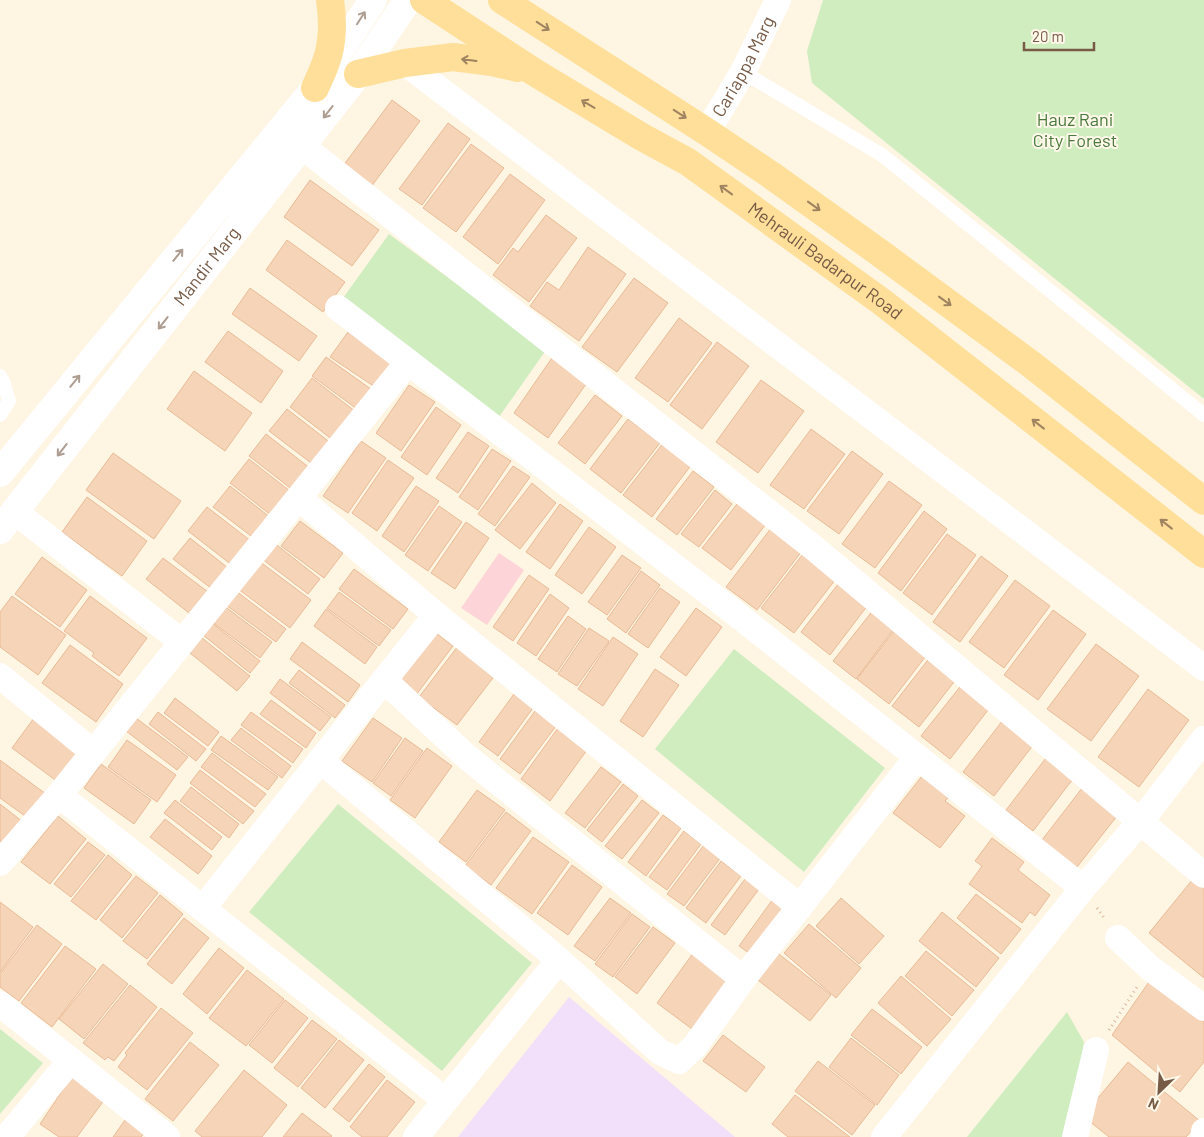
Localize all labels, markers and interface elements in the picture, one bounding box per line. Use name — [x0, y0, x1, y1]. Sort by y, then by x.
one-way arrow — [356, 11, 366, 25]
street label: Cariappa Marg — [707, 12, 778, 120]
scale bar — [1024, 20, 1094, 52]
one-way arrow — [536, 21, 550, 32]
text: 20 m — [1032, 27, 1064, 45]
one-way arrow — [462, 54, 478, 64]
one-way arrow — [581, 99, 595, 109]
one-way arrow — [323, 105, 333, 119]
park label: Hauz Rani City Forest — [1033, 108, 1117, 151]
one-way arrow — [672, 109, 686, 119]
one-way arrow — [719, 185, 733, 195]
street label: Mehrauli Badarpur Road — [744, 197, 907, 324]
one-way arrow — [807, 201, 821, 211]
street label: Mandir Marg — [168, 222, 244, 310]
one-way arrow — [172, 249, 183, 262]
one-way arrow — [938, 296, 952, 306]
one-way arrow — [157, 316, 168, 329]
one-way arrow — [70, 375, 81, 388]
one-way arrow — [1032, 418, 1045, 429]
one-way arrow — [57, 443, 68, 456]
one-way arrow — [1160, 518, 1173, 529]
north arrow — [1134, 1067, 1184, 1117]
text: N — [1145, 1095, 1161, 1114]

